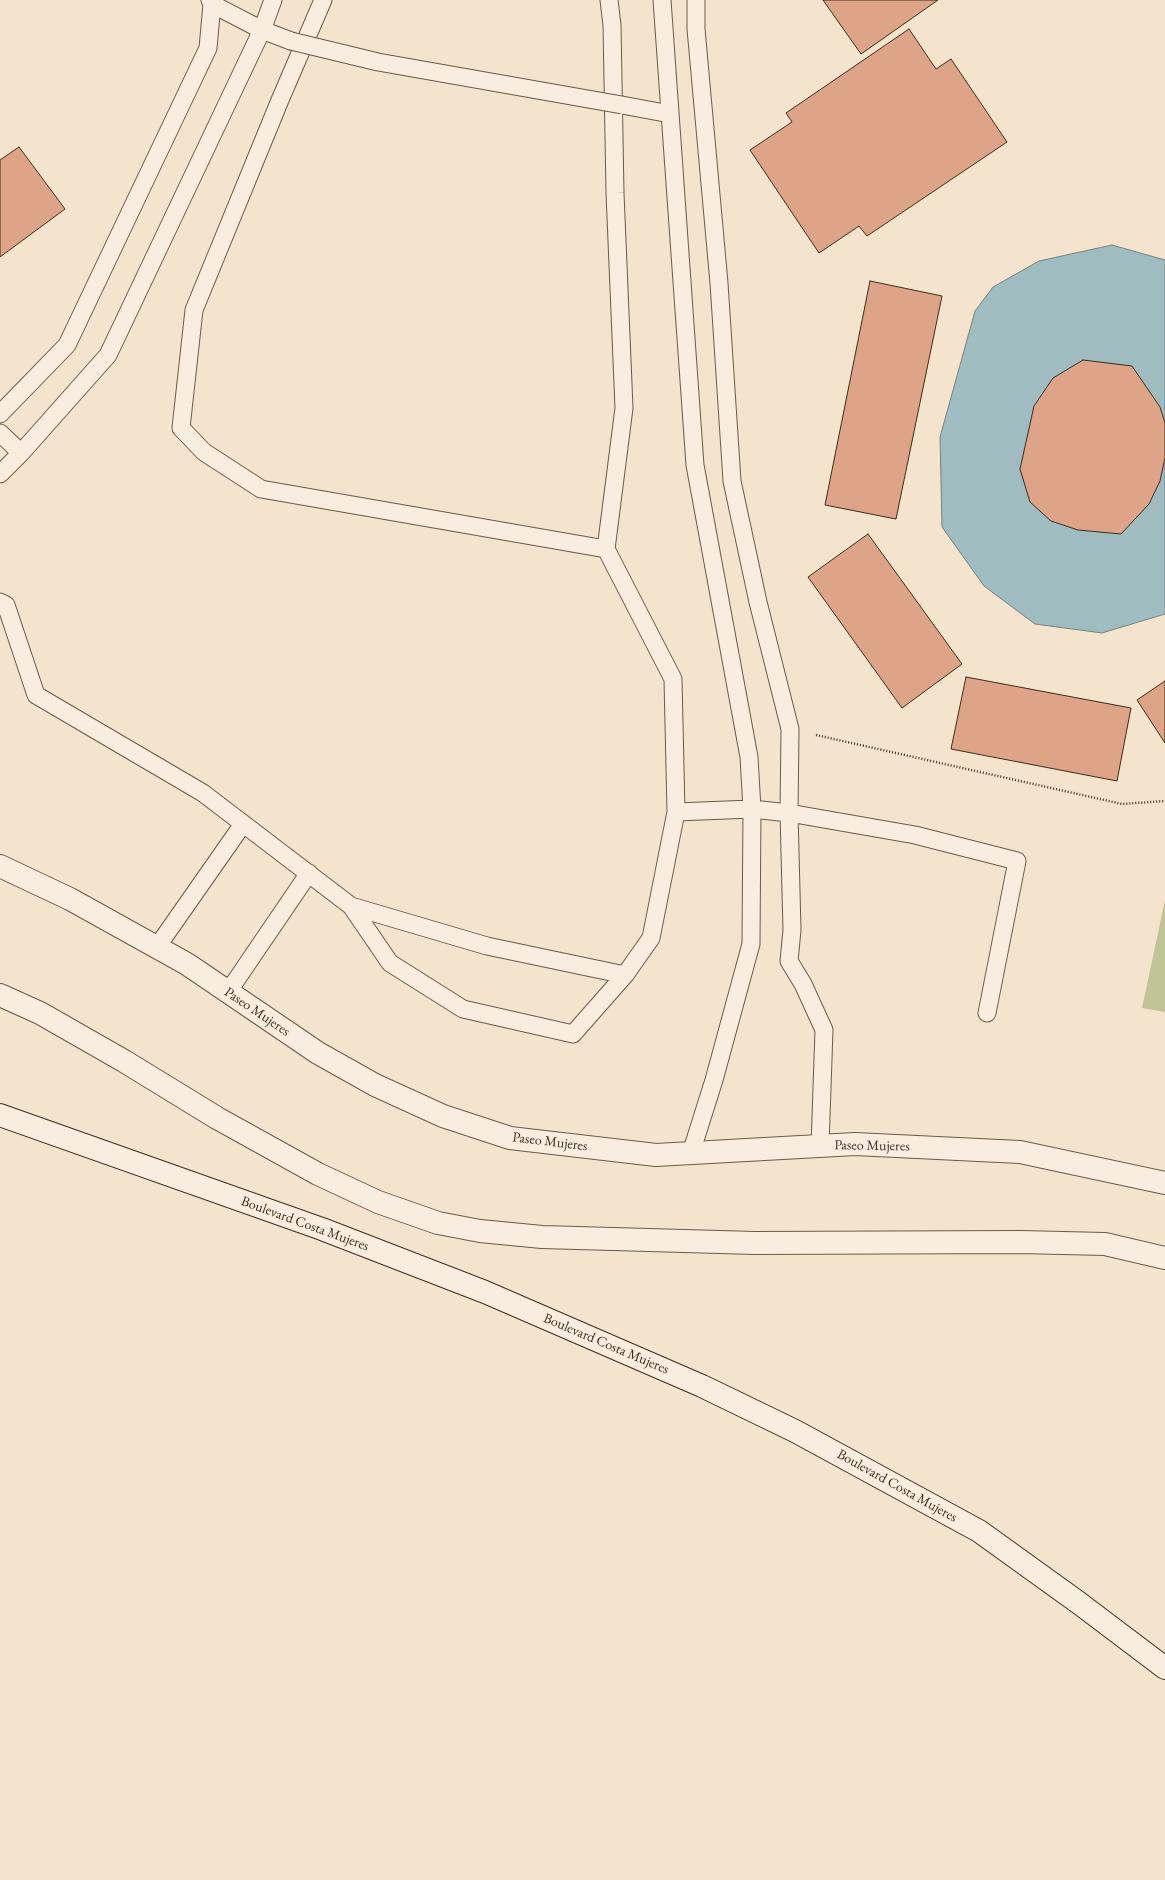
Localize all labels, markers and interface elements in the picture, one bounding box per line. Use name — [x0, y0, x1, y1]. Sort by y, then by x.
street label: Paseo Mujeres — [221, 984, 293, 1040]
street label: Paseo Mujeres — [512, 1129, 588, 1155]
street label: Paseo Mujeres — [834, 1137, 910, 1155]
street label: Boulevard Costa Mujeres — [239, 1193, 371, 1255]
street label: Boulevard Costa Mujeres — [541, 1310, 671, 1378]
street label: Boulevard Costa Mujeres — [834, 1446, 960, 1526]

